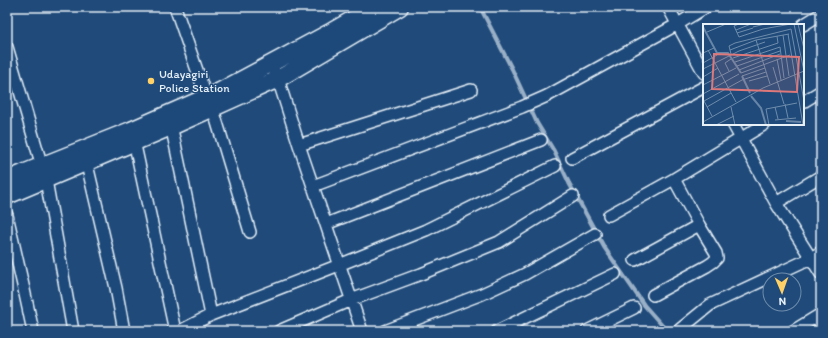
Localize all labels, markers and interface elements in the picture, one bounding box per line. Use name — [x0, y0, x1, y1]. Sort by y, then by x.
inset map — [703, 24, 804, 125]
place label: Udayagiri Police Station — [159, 67, 230, 95]
marker: Udayagiri Police Station — [146, 76, 156, 86]
north arrow — [762, 272, 802, 312]
text: N — [778, 295, 786, 308]

